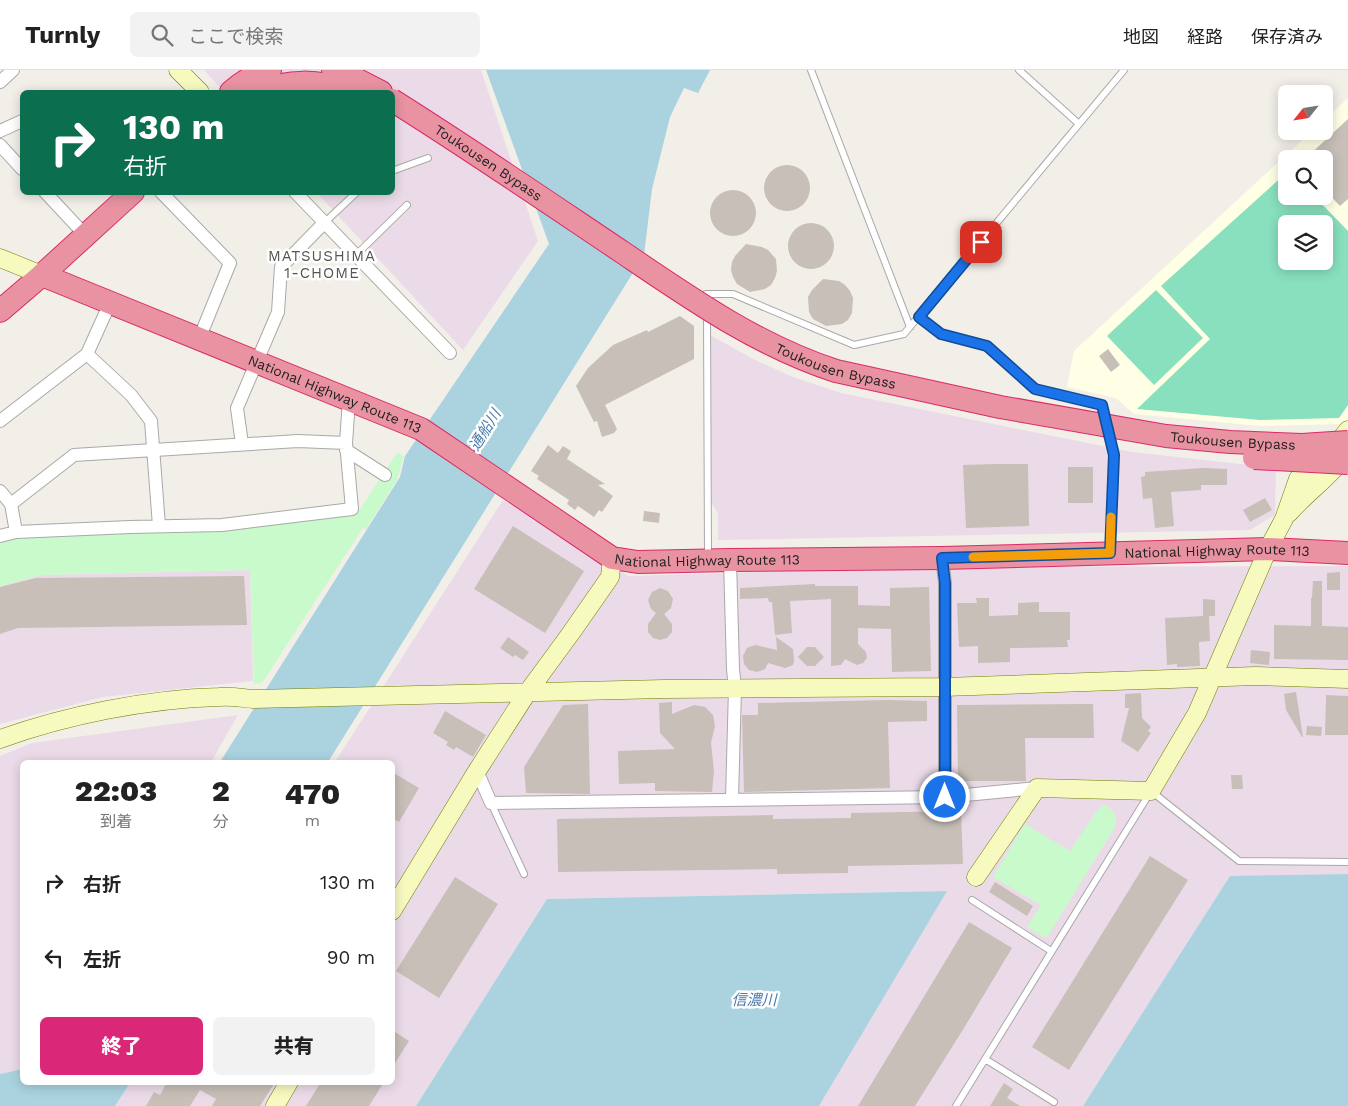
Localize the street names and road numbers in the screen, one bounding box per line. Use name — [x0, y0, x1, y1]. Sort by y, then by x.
street label: Toukousen Bypass — [432, 121, 545, 204]
street label: Toukousen Bypass — [773, 340, 898, 392]
street label: National Highway Route 113 — [246, 352, 424, 436]
street label: Toukousen Bypass — [1170, 428, 1296, 453]
street label: National Highway Route 113 — [1124, 541, 1310, 561]
street label: National Highway Route 113 — [613, 550, 800, 570]

